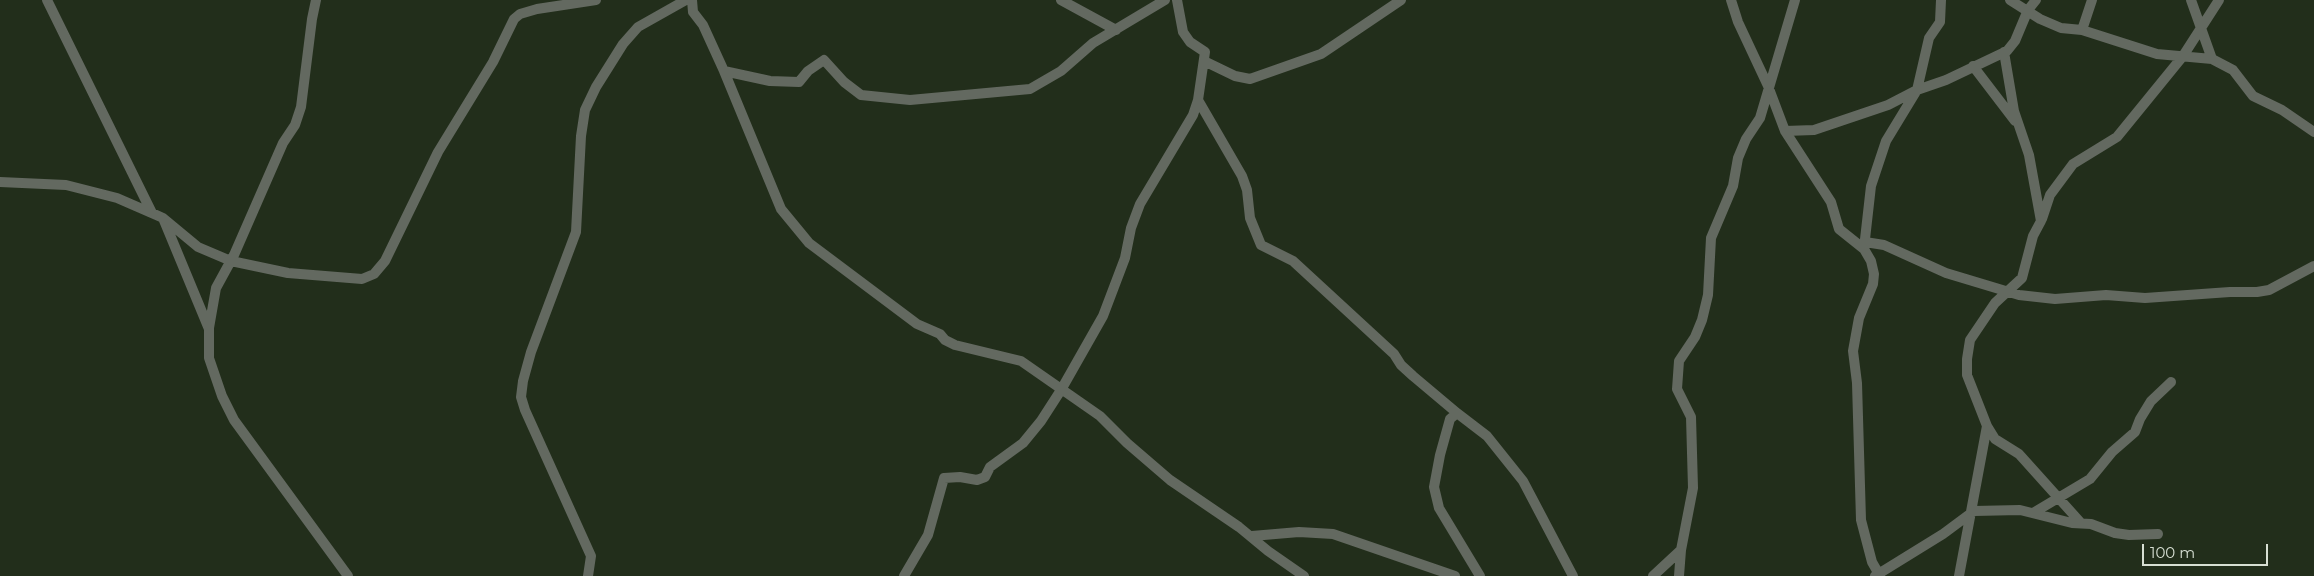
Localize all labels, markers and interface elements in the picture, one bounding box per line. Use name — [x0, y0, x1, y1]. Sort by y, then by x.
scale bar — [2144, 534, 2270, 566]
text: 100 m — [2150, 543, 2195, 562]

